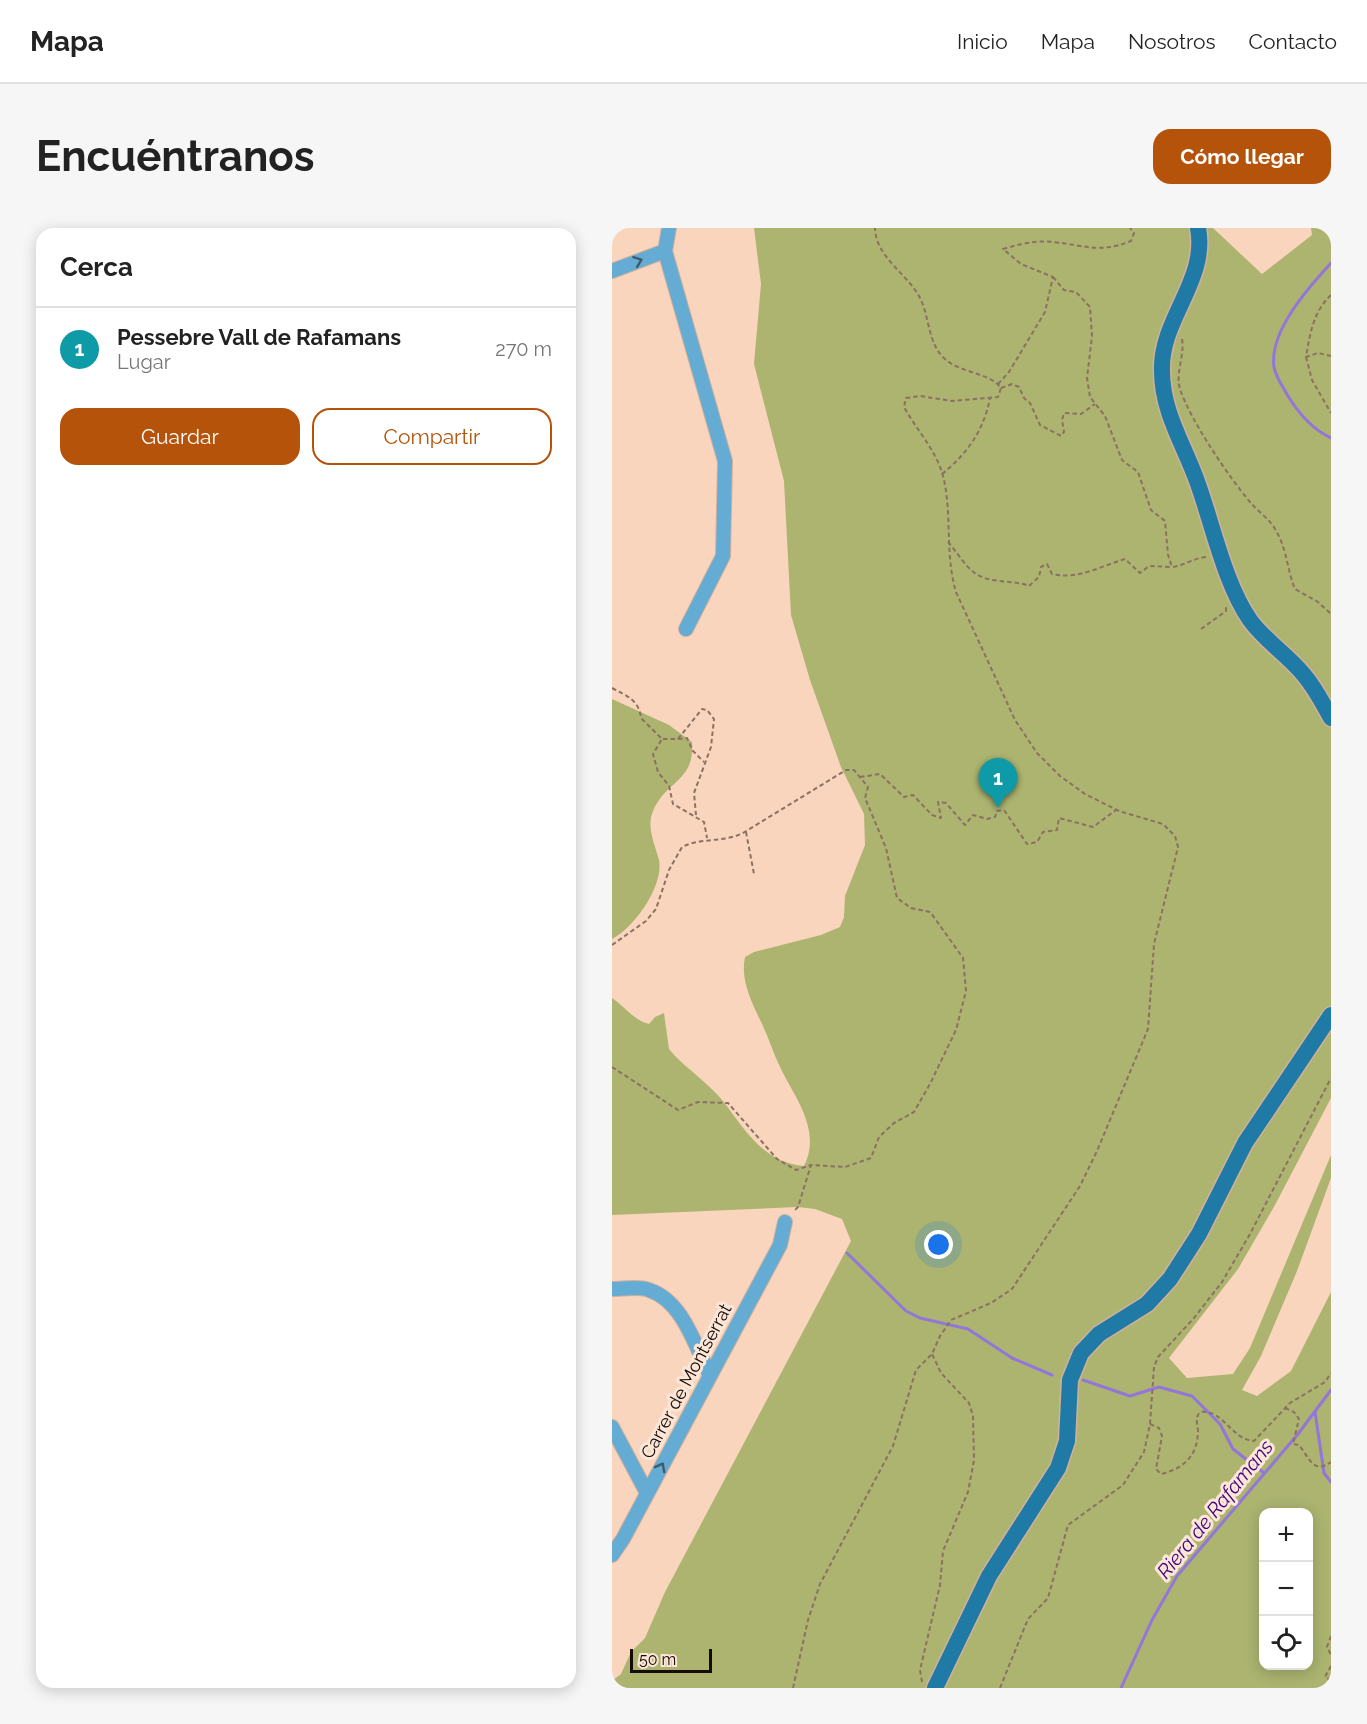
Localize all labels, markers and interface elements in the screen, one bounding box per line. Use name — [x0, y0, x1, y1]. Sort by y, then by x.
text: Mapa — [30, 25, 104, 58]
text: Inicio — [957, 29, 1008, 54]
text: Mapa — [1041, 29, 1095, 54]
text: Nosotros — [1128, 29, 1216, 54]
text: Contacto — [1249, 29, 1337, 54]
button: Cómo llegar — [1153, 129, 1331, 184]
text: Encuéntranos — [36, 132, 315, 181]
text: Cerca — [60, 252, 133, 282]
one-way arrow — [633, 255, 643, 268]
text: Pessebre Vall de Rafamans — [117, 324, 401, 350]
text: 1 — [75, 337, 84, 361]
text: 270 m — [495, 337, 552, 361]
text: Lugar — [117, 350, 171, 374]
button: Guardar — [60, 408, 300, 465]
button: Compartir — [312, 408, 552, 465]
pin: 1 — [978, 758, 1018, 808]
your location — [924, 1230, 953, 1259]
street label: Carrer de Montserrat — [636, 1300, 736, 1462]
water label: Riera de Rafamans — [1152, 1434, 1279, 1583]
one-way arrow — [654, 1463, 665, 1473]
map controls — [1259, 1508, 1313, 1670]
button: + — [1259, 1508, 1313, 1562]
button: − — [1259, 1562, 1313, 1616]
button: locate — [1259, 1616, 1313, 1670]
scale bar — [630, 1646, 712, 1674]
text: 50 m — [639, 1650, 676, 1669]

